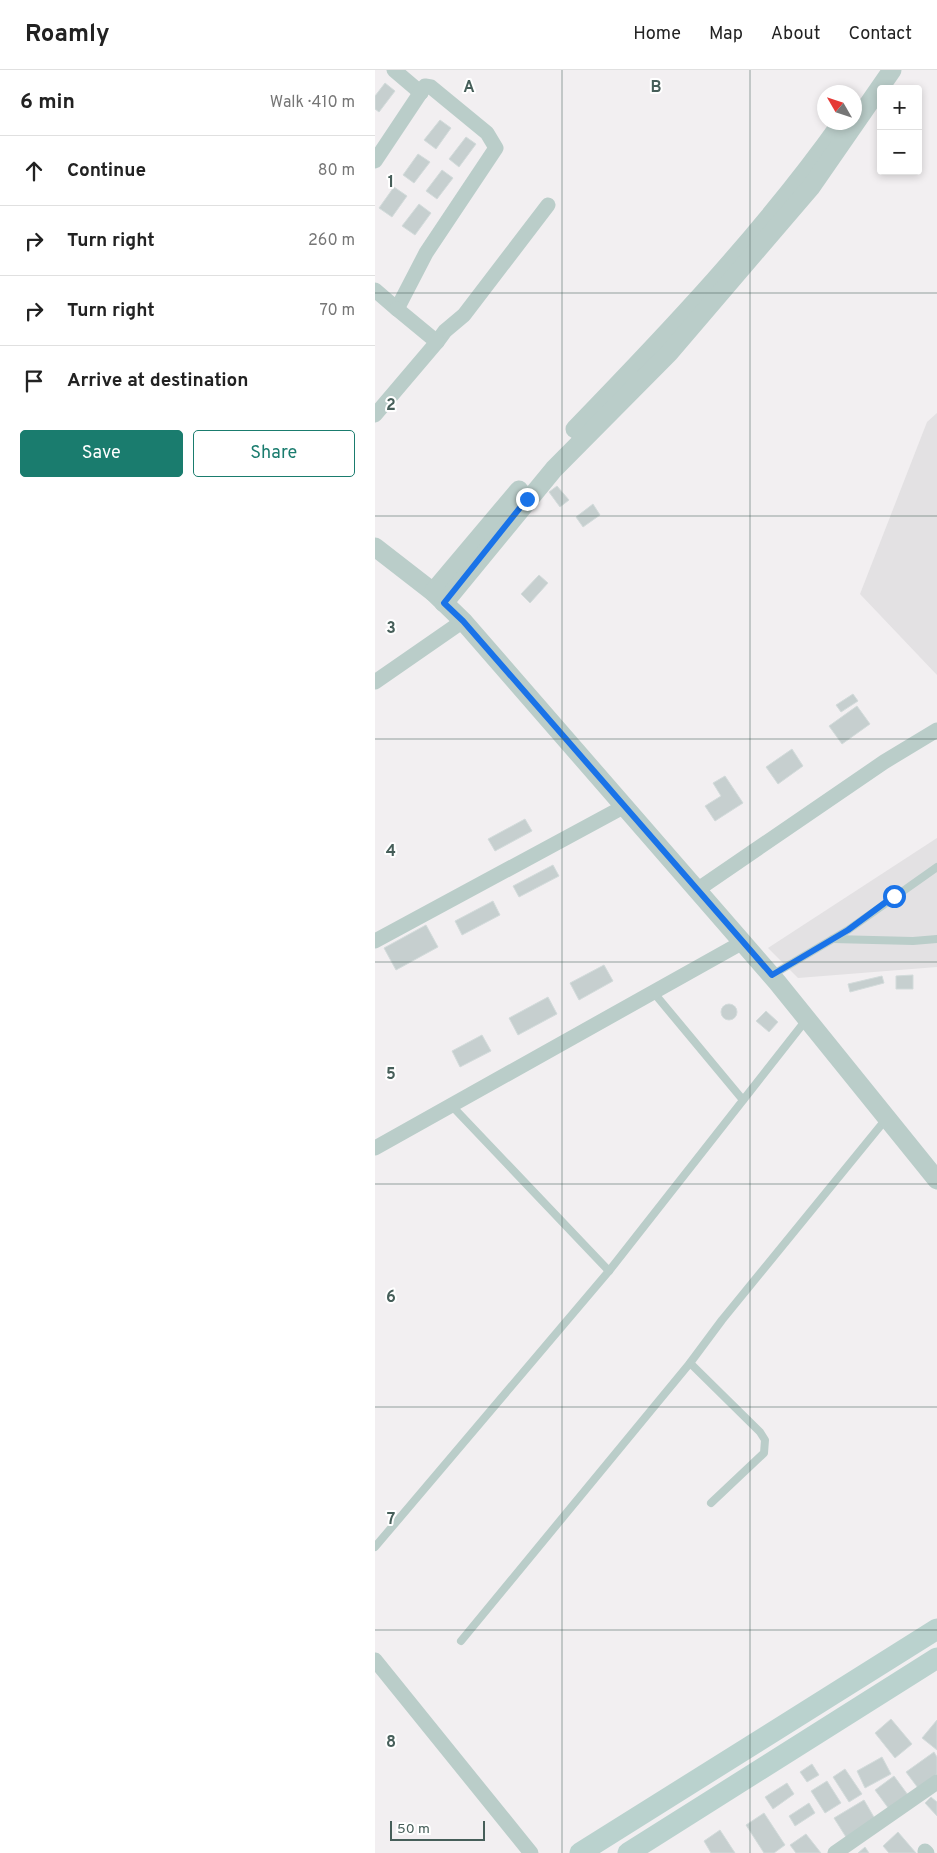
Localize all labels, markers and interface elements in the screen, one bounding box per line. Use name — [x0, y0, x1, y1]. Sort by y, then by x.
text: Roamly — [25, 20, 110, 50]
text: Home — [633, 23, 681, 46]
text: Map — [709, 23, 743, 46]
text: About — [771, 23, 820, 46]
text: Contact — [848, 23, 912, 46]
text: A — [463, 78, 475, 98]
text: B — [650, 78, 662, 98]
north arrow — [817, 85, 862, 130]
map controls — [877, 85, 922, 175]
button: + — [877, 85, 922, 130]
text: 6 min — [20, 89, 75, 116]
text: Walk · 410 m — [270, 93, 355, 113]
button: − — [877, 130, 922, 175]
icon: ahead — [20, 157, 48, 185]
text: Continue — [67, 159, 146, 183]
text: 80 m — [318, 161, 355, 181]
text: 1 — [388, 173, 394, 193]
icon: right — [20, 227, 48, 255]
text: Turn right — [67, 229, 155, 253]
text: 260 m — [308, 231, 355, 251]
icon: right — [20, 297, 48, 325]
text: Turn right — [67, 299, 155, 323]
text: 70 m — [320, 301, 355, 321]
icon: arrive — [20, 367, 48, 395]
text: Arrive at destination — [67, 369, 248, 393]
text: 2 — [386, 396, 396, 416]
button: Save — [20, 430, 183, 477]
button: Share — [193, 430, 355, 477]
route end — [516, 488, 539, 511]
text: 3 — [386, 619, 396, 639]
text: 4 — [386, 842, 396, 862]
route start — [883, 885, 906, 908]
text: 5 — [386, 1065, 396, 1085]
text: 6 — [386, 1288, 396, 1308]
text: 7 — [387, 1510, 395, 1530]
text: 8 — [386, 1733, 396, 1753]
scale bar — [390, 1818, 485, 1841]
text: 50 m — [397, 1821, 430, 1838]

